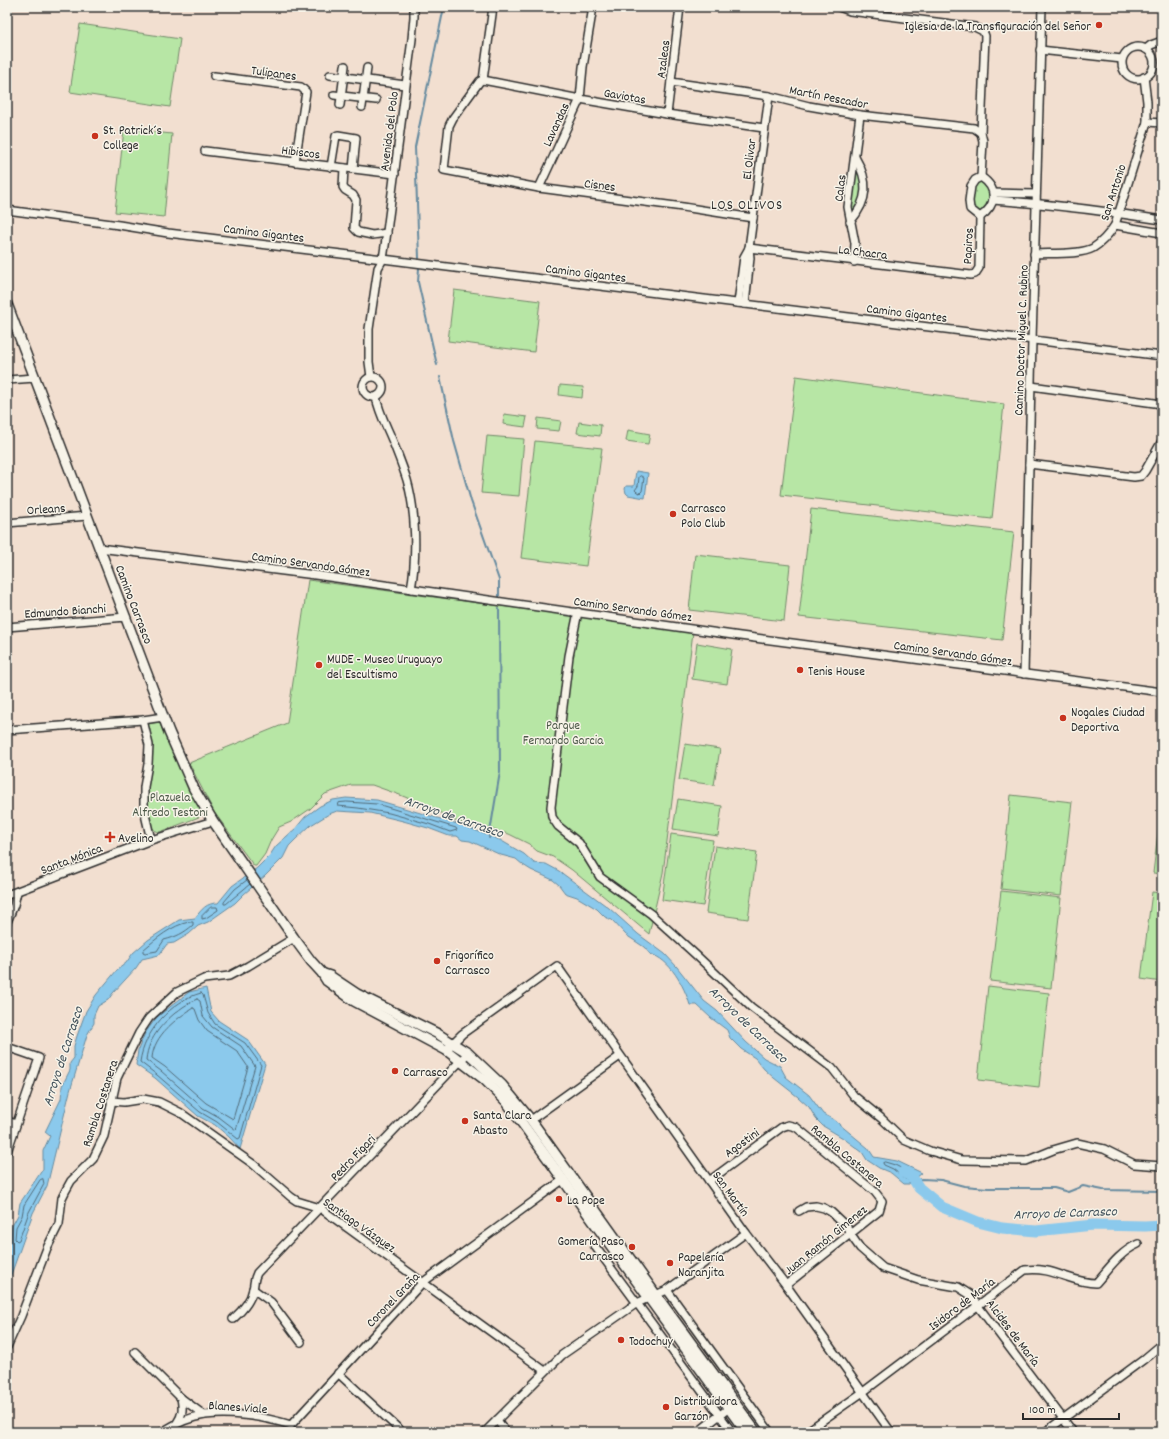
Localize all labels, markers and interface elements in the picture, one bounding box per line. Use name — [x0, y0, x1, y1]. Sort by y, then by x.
place label: Iglesia de la Transfiguración del Señor — [904, 18, 1091, 37]
marker: Iglesia de la Transfiguración del Señor — [1094, 20, 1104, 30]
street label: Azaleas — [653, 39, 676, 80]
street label: Tulipanes — [250, 62, 298, 87]
street label: Martín Pescador — [788, 82, 870, 115]
street label: Gaviotas — [602, 84, 647, 111]
street label: Avenida del Polo — [376, 90, 405, 172]
street label: Lavandas — [539, 100, 576, 150]
place label: St. Patrick´s College — [103, 122, 162, 156]
marker: St. Patrick´s College — [90, 131, 100, 141]
street label: El Olivar — [739, 138, 762, 181]
street label: Hibiscos — [280, 142, 321, 165]
street label: San Antonio — [1096, 162, 1133, 224]
street label: Calas — [830, 174, 853, 203]
street label: Cisnes — [583, 175, 616, 198]
district label: LOS OLIVOS — [711, 196, 783, 216]
street label: Camino Gigantes — [222, 220, 305, 249]
street label: Papiros — [959, 227, 980, 265]
street label: La Chacra — [837, 241, 889, 266]
street label: Camino Gigantes — [544, 260, 627, 289]
street label: Camino Doctor Miguel C. Rubino — [1010, 264, 1035, 416]
street label: Camino Gigantes — [865, 300, 948, 329]
street label: Orleans — [26, 500, 66, 521]
place label: Carrasco Polo Club — [681, 500, 726, 534]
marker: Carrasco Polo Club — [668, 509, 678, 519]
street label: Camino Servando Gómez — [250, 548, 371, 583]
street label: Camino Carrasco — [109, 563, 157, 647]
street label: Camino Servando Gómez — [572, 593, 693, 628]
street label: Edmundo Bianchi — [24, 600, 107, 625]
street label: Camino Servando Gómez — [892, 637, 1013, 672]
place label: MUDE - Museo Uruguayo del Escultismo — [327, 651, 442, 685]
marker: MUDE - Museo Uruguayo del Escultismo — [314, 660, 324, 670]
place label: Tenis House — [808, 663, 865, 682]
marker: Tenis House — [795, 665, 805, 675]
place label: Nogales Ciudad Deportiva — [1071, 704, 1145, 738]
marker: Nogales Ciudad Deportiva — [1058, 713, 1068, 723]
park label: Parque Fernando Garcia — [523, 717, 604, 751]
park label: Plazuela Alfredo Testoni — [132, 789, 208, 823]
water label: Arroyo de Carrasco — [401, 792, 506, 844]
place label: Avelino — [118, 830, 154, 849]
marker: Avelino — [105, 832, 115, 842]
street label: Santa Mónica — [38, 840, 106, 881]
place label: Frigorífico Carrasco — [445, 947, 494, 981]
marker: Frigorífico Carrasco — [432, 956, 442, 966]
water label: Arroyo de Carrasco — [703, 982, 792, 1069]
water label: Arroyo de Carrasco — [38, 1004, 90, 1109]
street label: Rambla Costanera — [78, 1057, 125, 1150]
place label: Carrasco — [403, 1064, 448, 1083]
marker: Carrasco — [390, 1066, 400, 1076]
place label: Santa Clara Abasto — [473, 1107, 532, 1141]
marker: Santa Clara Abasto — [460, 1116, 470, 1126]
street label: Rambla Costanera — [806, 1121, 888, 1194]
street label: Agostini — [721, 1124, 765, 1163]
street label: Pedro Figari — [327, 1131, 381, 1186]
street label: San Martín — [707, 1168, 753, 1221]
place label: La Pope — [567, 1192, 605, 1211]
street label: Santiago Vázquez — [318, 1194, 399, 1258]
marker: La Pope — [554, 1194, 564, 1204]
street label: Juan Ramón Gimenez — [781, 1201, 872, 1280]
water label: Arroyo de Carrasco — [1013, 1202, 1118, 1226]
place label: Gomería Paso Carrasco — [557, 1233, 624, 1267]
marker: Gomería Paso Carrasco — [627, 1242, 637, 1252]
place label: Papelería Naranjita — [678, 1249, 725, 1283]
marker: Papelería Naranjita — [665, 1258, 675, 1268]
street label: Coronel Graña — [363, 1268, 426, 1333]
street label: Isidoro de María — [925, 1273, 1001, 1336]
street label: Alcides de María — [980, 1296, 1044, 1372]
place label: Todochuy — [629, 1333, 673, 1352]
marker: Todochuy — [616, 1335, 626, 1345]
place label: Distribuidora Garzón — [674, 1393, 738, 1427]
scale bar — [1023, 1395, 1119, 1421]
street label: Blanes Viale — [208, 1397, 268, 1420]
marker: Distribuidora Garzón — [661, 1402, 671, 1412]
text: 100 m — [1029, 1402, 1056, 1419]

